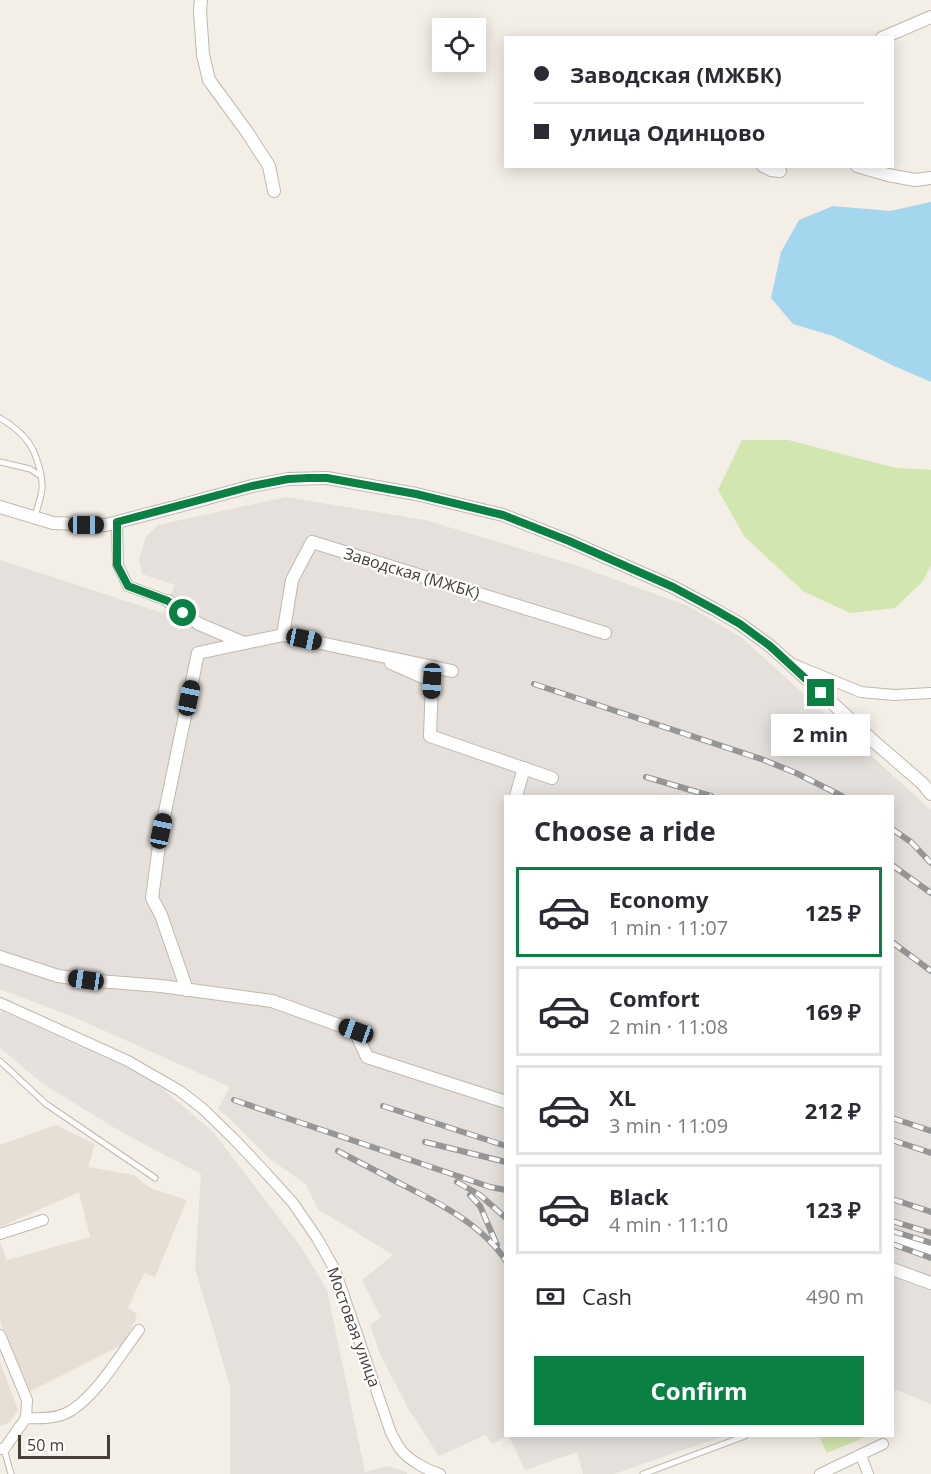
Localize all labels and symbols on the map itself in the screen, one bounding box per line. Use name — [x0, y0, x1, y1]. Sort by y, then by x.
car — [68, 516, 104, 534]
street label: Заводская (МЖБК) — [341, 542, 483, 604]
route start — [169, 599, 196, 626]
car — [285, 626, 323, 652]
car — [422, 663, 442, 699]
car — [176, 679, 202, 717]
route end — [807, 679, 834, 706]
callout: 2 min — [772, 714, 870, 756]
car — [148, 812, 174, 850]
car — [67, 969, 105, 991]
car — [336, 1016, 376, 1046]
street label: Мостовая улица — [322, 1264, 386, 1390]
scale bar — [18, 1432, 110, 1460]

